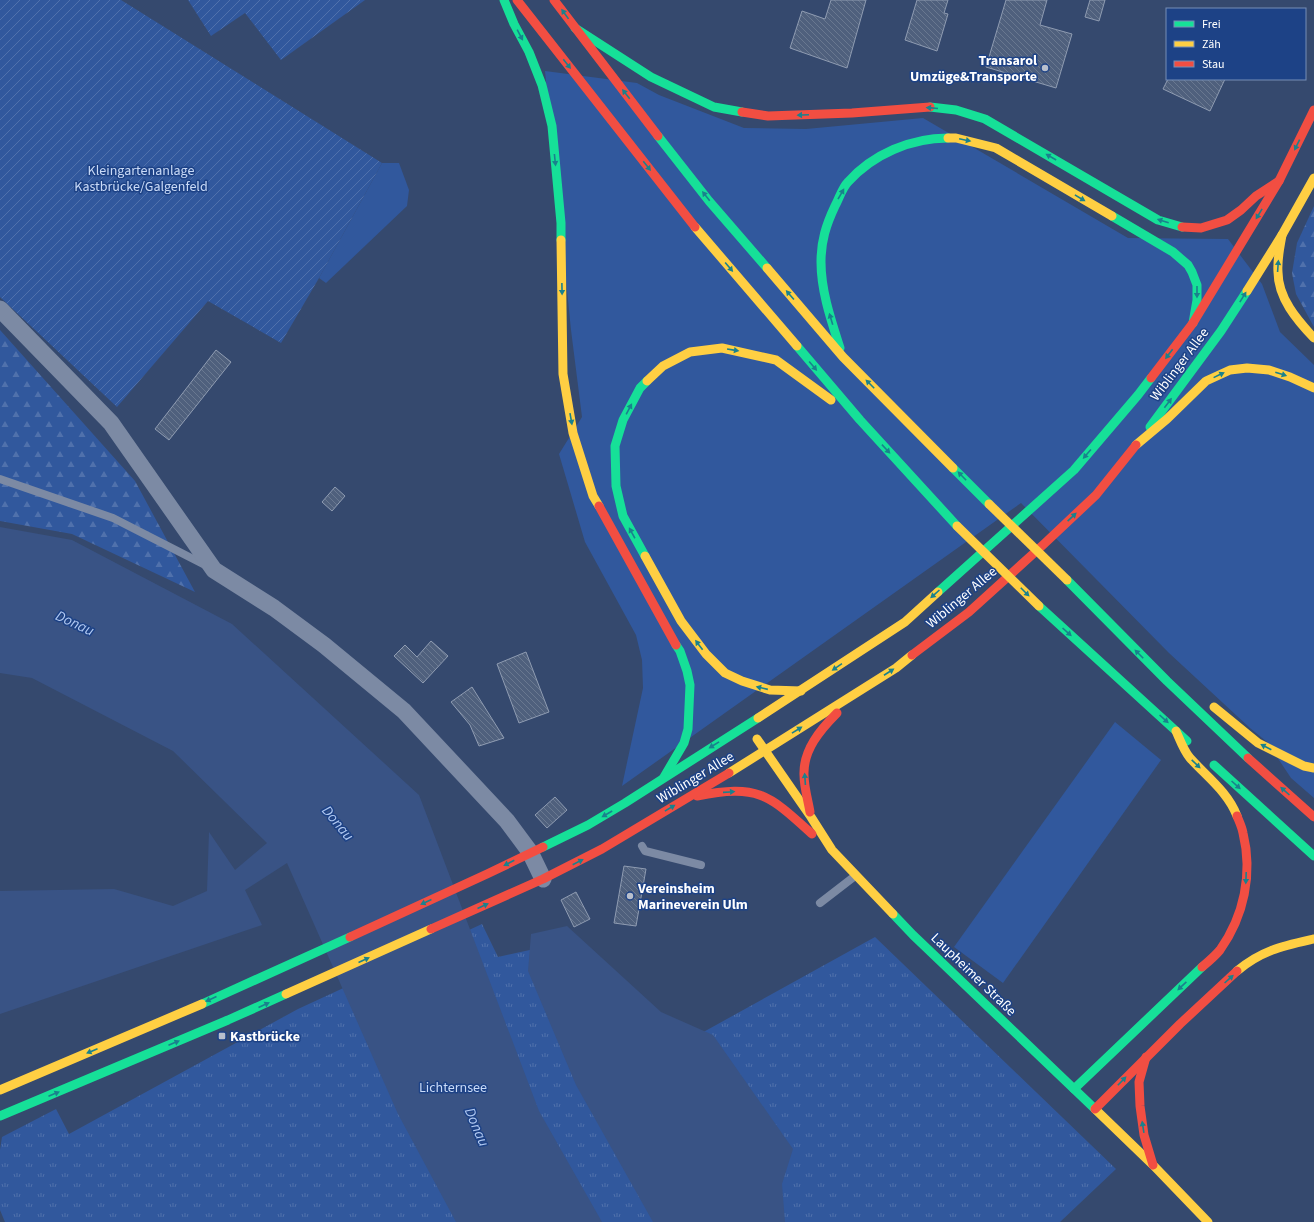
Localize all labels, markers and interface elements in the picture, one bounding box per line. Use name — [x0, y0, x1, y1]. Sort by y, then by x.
legend — [1166, 8, 1306, 80]
one-way arrow — [561, 9, 569, 19]
text: Frei — [1202, 16, 1221, 33]
one-way arrow — [517, 30, 524, 41]
text: Zäh — [1202, 36, 1221, 53]
place label: Transarol Umzüge&Transporte — [910, 51, 1037, 87]
text: Stau — [1202, 56, 1225, 73]
one-way arrow — [563, 58, 571, 69]
marker: Transarol Umzüge&Transporte — [1040, 63, 1050, 73]
one-way arrow — [621, 88, 630, 99]
one-way arrow — [926, 105, 938, 112]
one-way arrow — [797, 111, 809, 118]
one-way arrow — [959, 138, 971, 144]
one-way arrow — [1294, 139, 1300, 151]
one-way arrow — [552, 153, 558, 166]
one-way arrow — [1045, 154, 1056, 161]
park label: Kleingartenanlage Kastbrücke/Galgenfeld — [74, 161, 208, 197]
one-way arrow — [643, 161, 651, 172]
one-way arrow — [838, 188, 845, 200]
one-way arrow — [701, 191, 710, 202]
one-way arrow — [1075, 194, 1086, 201]
one-way arrow — [1255, 208, 1262, 220]
one-way arrow — [1157, 218, 1169, 224]
one-way arrow — [1275, 260, 1282, 272]
one-way arrow — [725, 262, 734, 273]
one-way arrow — [559, 283, 565, 296]
one-way arrow — [1194, 286, 1200, 299]
one-way arrow — [785, 290, 795, 300]
one-way arrow — [1239, 292, 1247, 302]
one-way arrow — [828, 313, 834, 325]
street label: Wiblinger Allee — [1146, 324, 1214, 405]
one-way arrow — [727, 347, 739, 353]
one-way arrow — [1165, 348, 1173, 359]
one-way arrow — [809, 361, 818, 372]
one-way arrow — [1213, 372, 1225, 378]
one-way arrow — [1276, 372, 1288, 378]
one-way arrow — [865, 379, 875, 389]
one-way arrow — [1164, 397, 1172, 408]
one-way arrow — [625, 403, 632, 415]
one-way arrow — [568, 412, 574, 425]
one-way arrow — [881, 444, 891, 454]
one-way arrow — [1083, 450, 1092, 459]
one-way arrow — [957, 471, 967, 481]
one-way arrow — [1067, 513, 1077, 522]
one-way arrow — [629, 527, 636, 539]
street label: Wiblinger Allee — [922, 562, 1001, 633]
one-way arrow — [1020, 588, 1030, 597]
one-way arrow — [930, 590, 941, 599]
water label: Donau — [52, 605, 98, 642]
one-way arrow — [1062, 628, 1073, 637]
one-way arrow — [695, 639, 703, 650]
one-way arrow — [1134, 649, 1144, 659]
one-way arrow — [832, 663, 842, 671]
one-way arrow — [883, 669, 895, 676]
one-way arrow — [756, 684, 769, 690]
one-way arrow — [1159, 715, 1169, 724]
one-way arrow — [792, 726, 802, 734]
one-way arrow — [709, 742, 720, 749]
one-way arrow — [1260, 744, 1271, 750]
street label: Wiblinger Allee — [653, 747, 738, 809]
one-way arrow — [1191, 759, 1201, 769]
one-way arrow — [802, 773, 809, 785]
one-way arrow — [1231, 780, 1241, 790]
one-way arrow — [1280, 786, 1290, 795]
one-way arrow — [723, 788, 735, 795]
water label: Donau — [317, 801, 359, 846]
one-way arrow — [665, 805, 676, 812]
one-way arrow — [601, 810, 613, 817]
one-way arrow — [572, 858, 583, 865]
one-way arrow — [503, 860, 515, 866]
one-way arrow — [1243, 872, 1249, 885]
place label: Vereinsheim Marineverein Ulm — [637, 879, 748, 915]
marker: Vereinsheim Marineverein Ulm — [625, 891, 635, 901]
one-way arrow — [421, 899, 432, 905]
one-way arrow — [477, 903, 489, 909]
street label: Laupheimer Straße — [926, 929, 1021, 1021]
one-way arrow — [359, 956, 371, 962]
one-way arrow — [1224, 974, 1234, 984]
one-way arrow — [1177, 981, 1187, 990]
one-way arrow — [206, 996, 217, 1002]
one-way arrow — [258, 1001, 270, 1007]
place label: Kastbrücke — [230, 1027, 300, 1047]
marker: Kastbrücke — [217, 1031, 227, 1041]
one-way arrow — [168, 1040, 179, 1046]
one-way arrow — [87, 1048, 98, 1054]
one-way arrow — [1117, 1076, 1127, 1086]
park label: Lichternsee — [419, 1078, 487, 1098]
one-way arrow — [49, 1090, 61, 1096]
water label: Donau — [459, 1105, 494, 1150]
one-way arrow — [1140, 1121, 1146, 1133]

